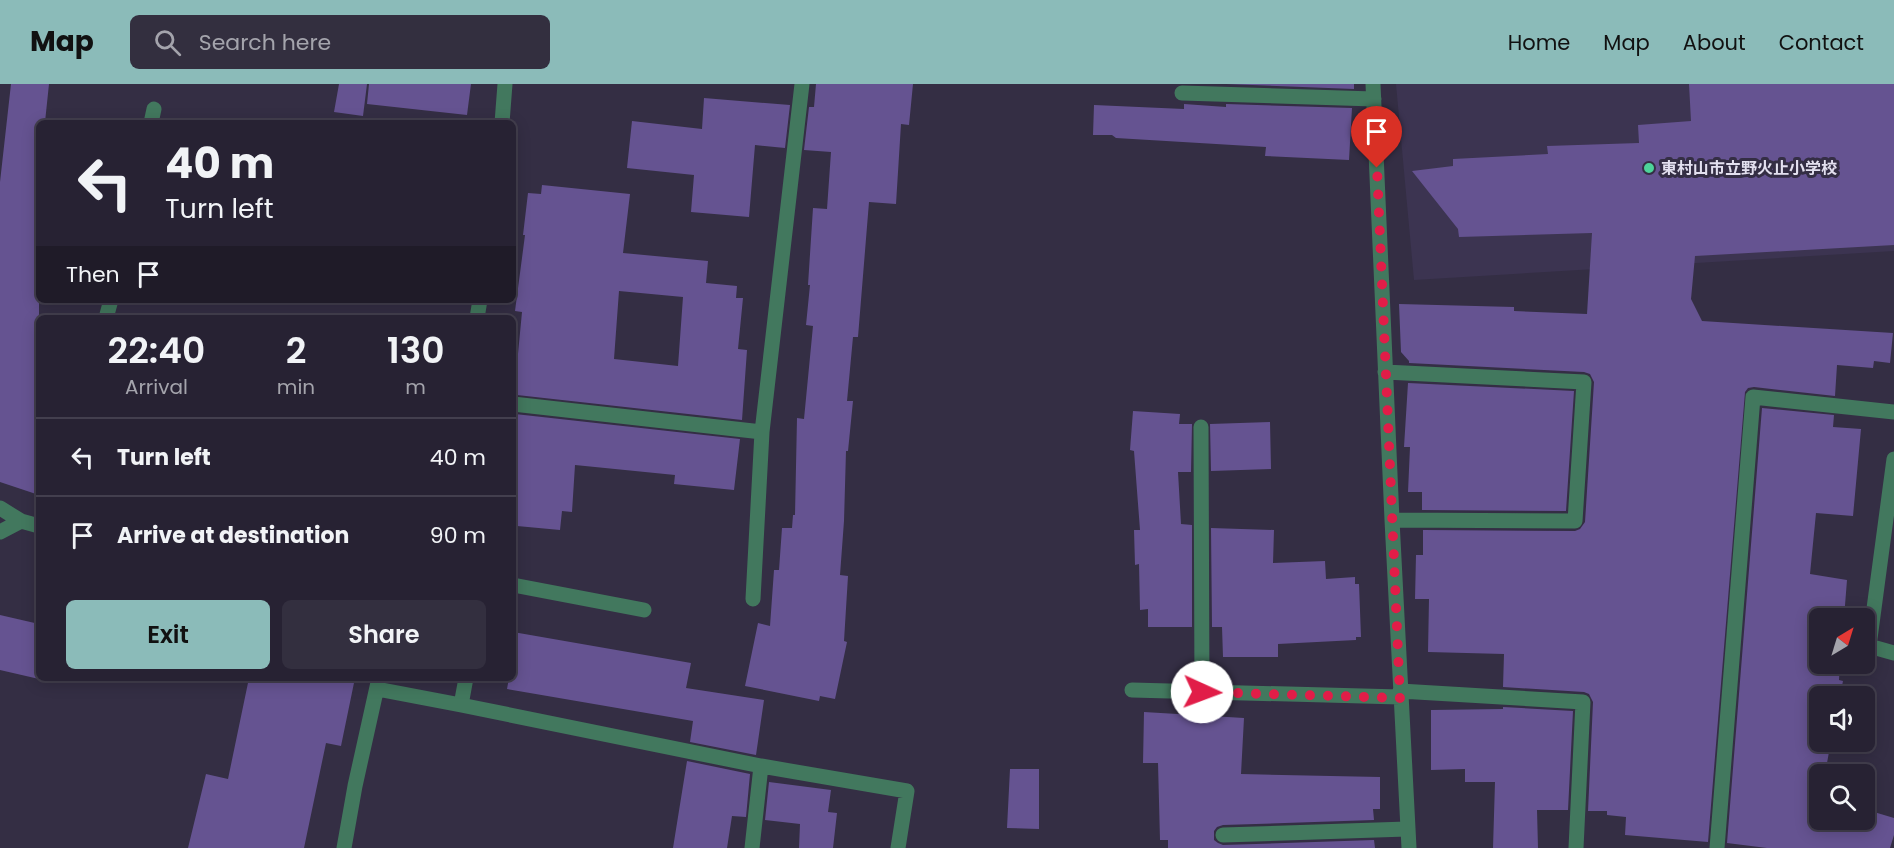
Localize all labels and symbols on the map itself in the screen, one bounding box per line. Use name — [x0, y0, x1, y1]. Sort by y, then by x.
pin — [1351, 106, 1402, 168]
place label: 東村山市立野火止小学校 — [1661, 157, 1837, 180]
marker: 東村山市立野火止小学校 — [1642, 161, 1656, 175]
north arrow — [1809, 608, 1875, 674]
position arrow — [1170, 660, 1234, 724]

